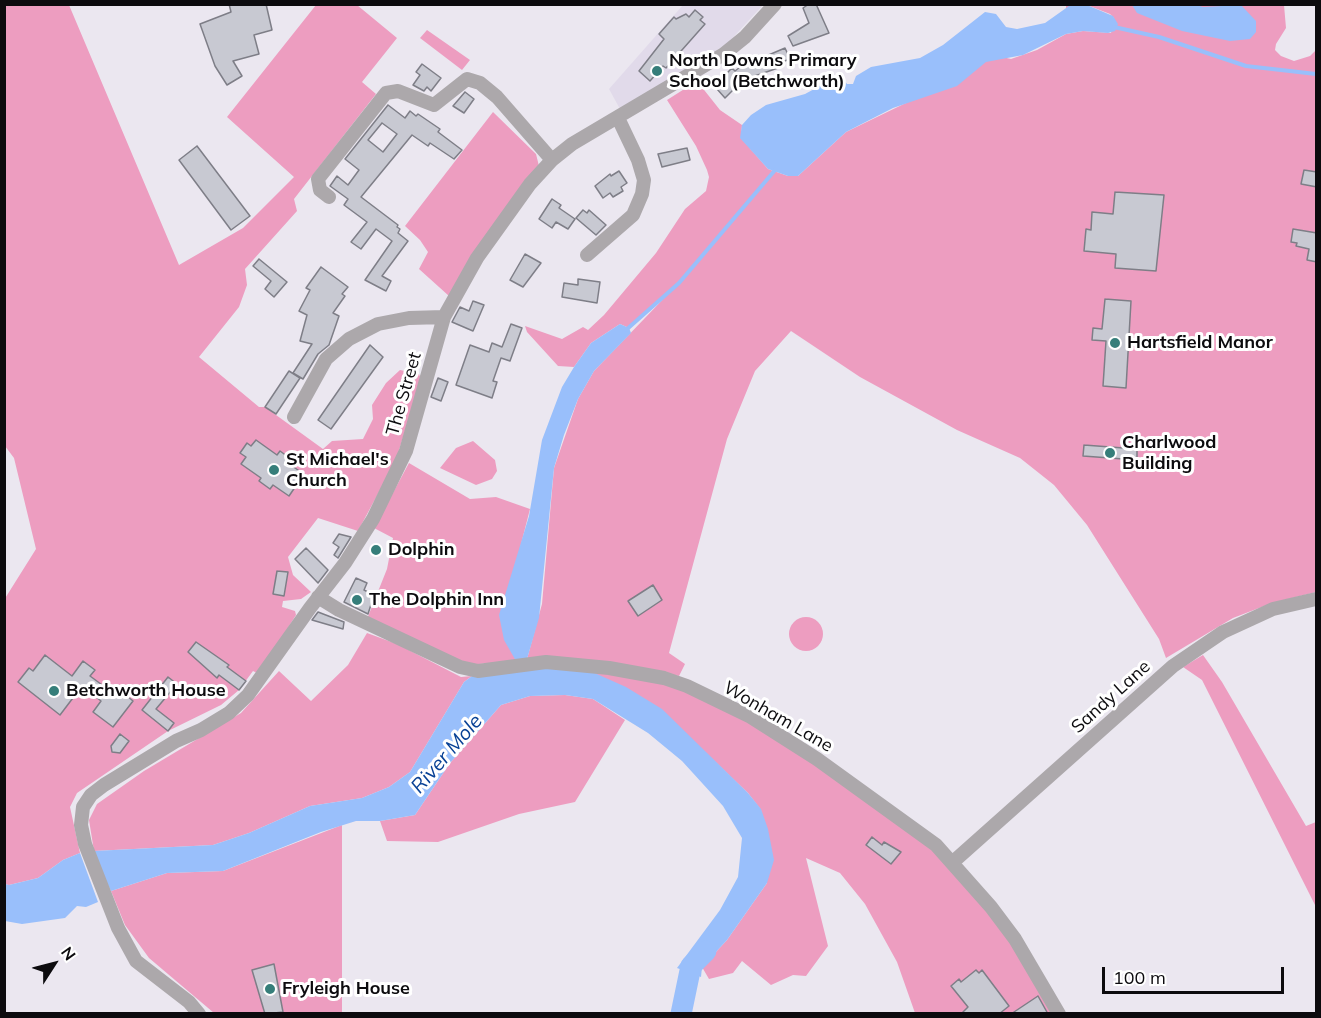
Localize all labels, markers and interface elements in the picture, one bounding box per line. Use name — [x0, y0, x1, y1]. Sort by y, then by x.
place label: North Downs Primary School (Betchworth) — [669, 50, 857, 92]
marker: North Downs Primary School (Betchworth) — [650, 64, 664, 78]
place label: Hartsfield Manor — [1127, 332, 1273, 354]
marker: Hartsfield Manor — [1108, 336, 1122, 350]
street label: The Street — [382, 350, 426, 438]
place label: Charlwood Building — [1122, 432, 1216, 474]
marker: Charlwood Building — [1103, 446, 1117, 460]
place label: St Michael's Church — [286, 449, 389, 492]
marker: St Michael's Church — [267, 463, 281, 477]
place label: Dolphin — [388, 539, 455, 561]
marker: Dolphin — [369, 543, 383, 557]
place label: The Dolphin Inn — [369, 589, 504, 611]
marker: The Dolphin Inn — [350, 593, 364, 607]
street label: Sandy Lane — [1067, 656, 1155, 738]
street label: Wonham Lane — [720, 677, 836, 757]
place label: Betchworth House — [66, 680, 226, 702]
marker: Betchworth House — [47, 684, 61, 698]
water label: River Mole — [406, 710, 488, 798]
north arrow — [24, 934, 84, 994]
text: N — [57, 943, 80, 964]
scale bar — [1105, 955, 1286, 993]
text: 100 m — [1113, 966, 1166, 989]
place label: Fryleigh House — [282, 978, 410, 1000]
marker: Fryleigh House — [263, 982, 277, 996]

